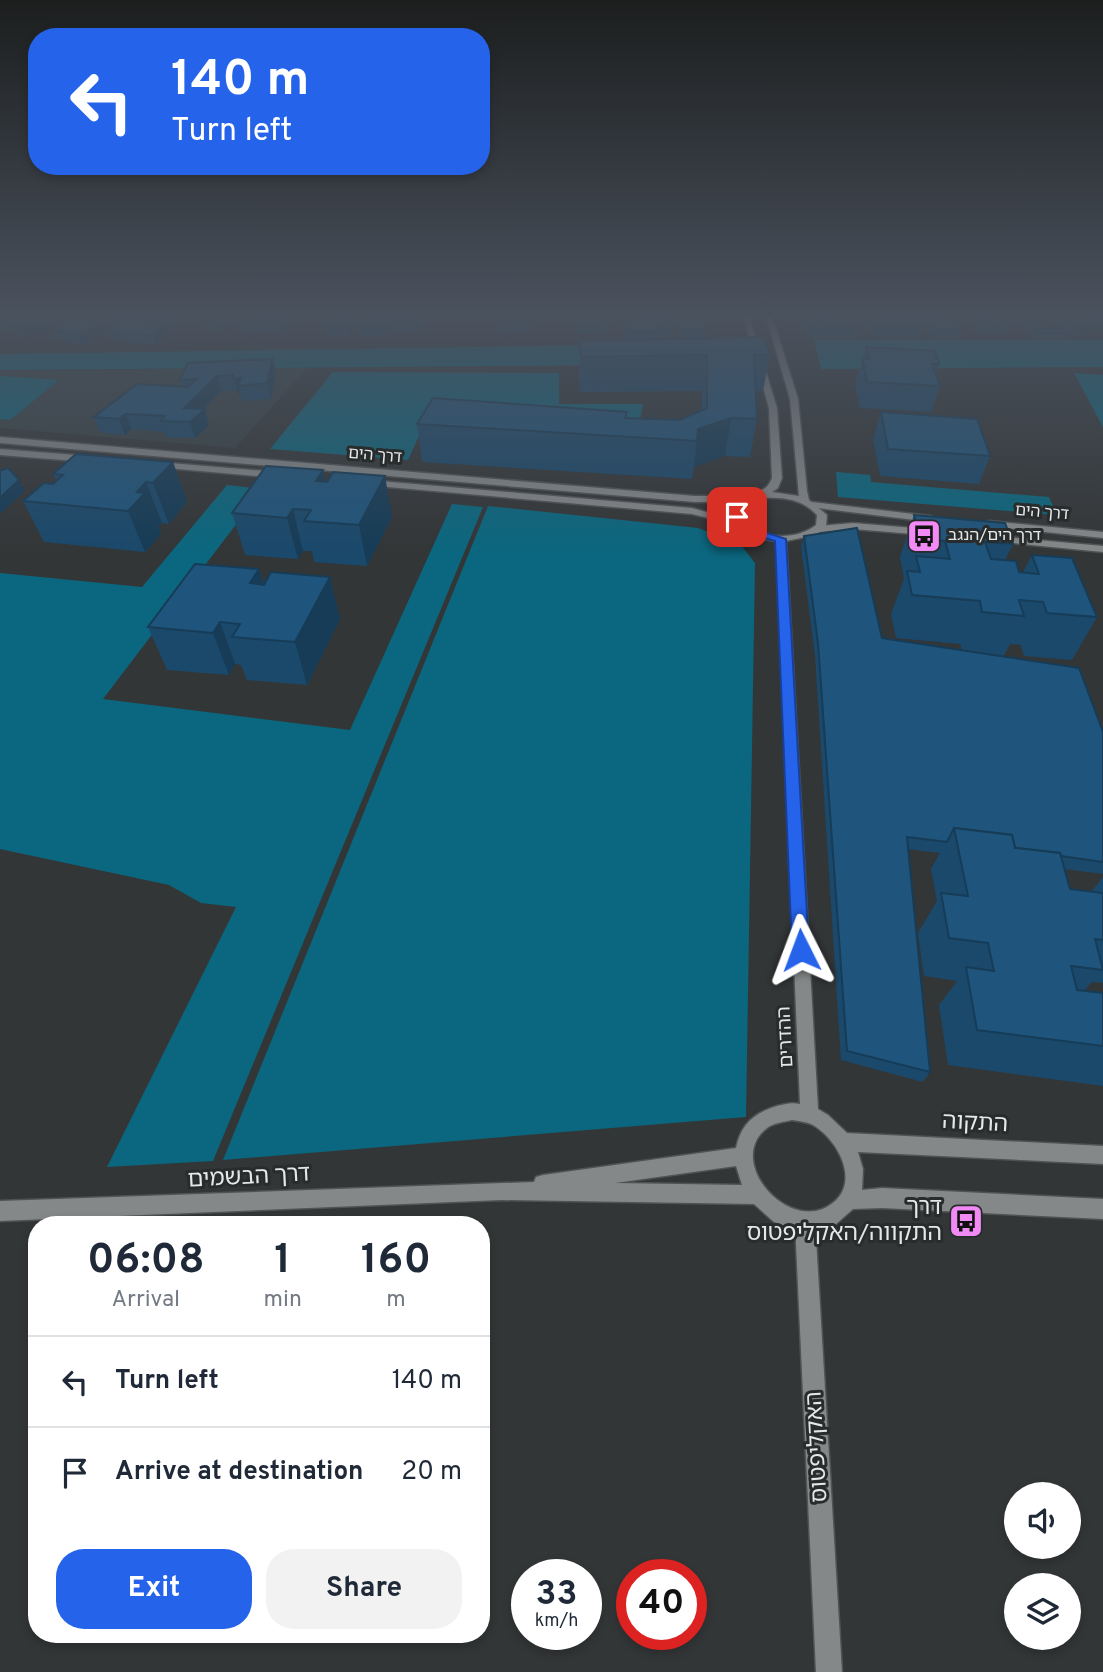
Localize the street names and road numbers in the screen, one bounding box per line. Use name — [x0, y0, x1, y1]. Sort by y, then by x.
street label: דרך הים — [347, 444, 403, 468]
street label: דרך הים — [1014, 501, 1070, 525]
street label: ההדרים — [772, 1006, 800, 1068]
street label: התקוה — [941, 1108, 1009, 1140]
street label: דרך הבשמים — [187, 1160, 311, 1196]
street label: האקליפטוס — [801, 1391, 835, 1503]

